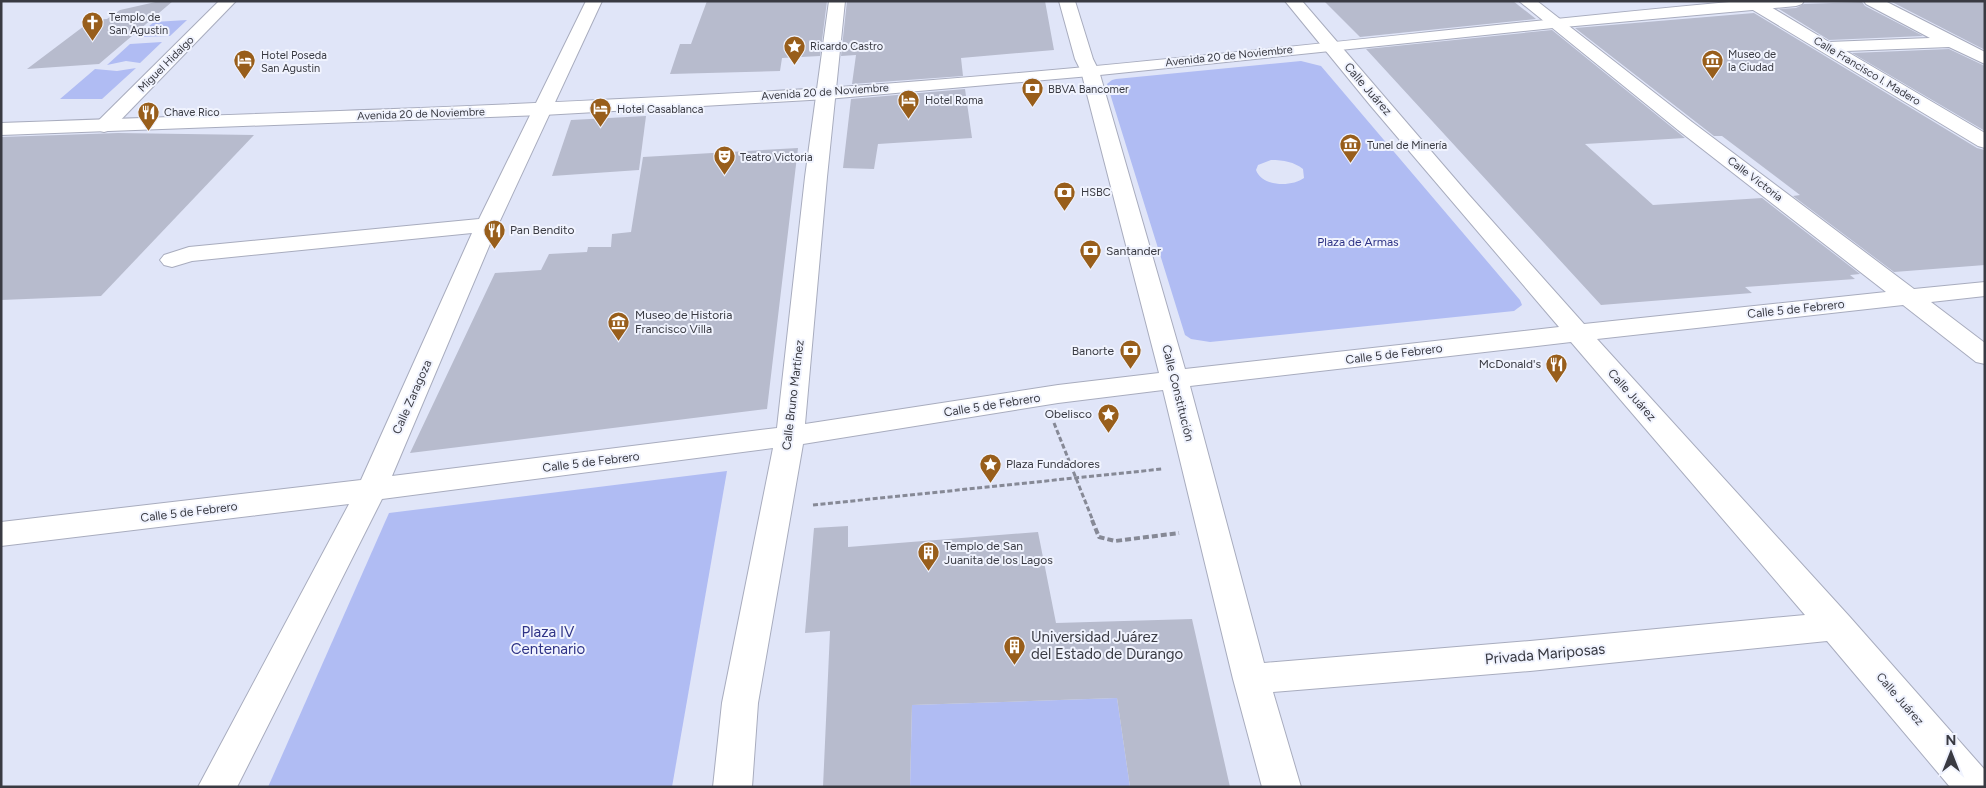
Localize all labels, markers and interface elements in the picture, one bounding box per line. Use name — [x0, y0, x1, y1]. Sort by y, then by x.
church icon: Templo de San Agustin — [81, 11, 105, 42]
place label: Templo de San Agustin — [109, 11, 168, 37]
street label: Miguel Hidalgo — [135, 33, 197, 95]
place icon: Ricardo Castro — [782, 34, 806, 65]
street label: Calle Francisco I. Madero — [1811, 34, 1923, 108]
place label: Ricardo Castro — [810, 40, 883, 53]
street label: Avenida 20 de Noviembre — [1165, 43, 1293, 69]
museum icon: Museo de la Ciudad — [1700, 48, 1724, 79]
place label: Museo de la Ciudad — [1728, 48, 1776, 74]
hotel icon: Hotel Poseda San Agustin — [233, 49, 257, 80]
place label: Hotel Poseda San Agustin — [261, 49, 327, 75]
street label: Calle Juárez — [1341, 60, 1395, 118]
bank icon: BBVA Bancomer — [1020, 77, 1044, 108]
street label: Avenida 20 de Noviembre — [761, 81, 889, 103]
place label: BBVA Bancomer — [1048, 83, 1129, 96]
hotel icon: Hotel Roma — [897, 88, 921, 119]
place label: Hotel Roma — [925, 94, 983, 107]
hotel icon: Hotel Casablanca — [589, 97, 613, 128]
restaurant icon: Chave Rico — [136, 100, 160, 131]
place label: Hotel Casablanca — [617, 103, 703, 116]
street label: Avenida 20 de Noviembre — [357, 105, 485, 123]
place label: Chave Rico — [164, 106, 220, 119]
museum icon: Tunel de Minería — [1339, 133, 1363, 164]
place label: Tunel de Minería — [1367, 139, 1447, 152]
theatre icon: Teatro Victoria — [712, 145, 736, 176]
place label: Teatro Victoria — [740, 151, 813, 164]
street label: Calle Victoria — [1725, 154, 1785, 204]
bank icon: HSBC — [1053, 180, 1077, 211]
place label: HSBC — [1081, 186, 1111, 199]
restaurant icon: Pan Bendito — [482, 218, 506, 249]
place label: Pan Bendito — [510, 223, 575, 237]
park label: Plaza de Armas — [1317, 235, 1399, 249]
bank icon: Santander — [1078, 239, 1102, 270]
place label: Santander — [1106, 244, 1161, 258]
street label: Calle 5 de Febrero — [1747, 297, 1845, 321]
place label: Museo de Historia Francisco Villa — [635, 308, 732, 336]
museum icon: Museo de Historia Francisco Villa — [607, 310, 631, 341]
street label: Calle Bruno Martínez — [779, 339, 807, 451]
bank icon: Banorte — [1118, 339, 1142, 370]
street label: Calle 5 de Febrero — [1345, 341, 1443, 367]
street label: Calle Constitución — [1159, 343, 1197, 443]
place label: Banorte — [1072, 344, 1114, 358]
restaurant icon: McDonald's — [1545, 352, 1569, 383]
place label: McDonald's — [1479, 357, 1541, 371]
street label: Calle Zaragoza — [389, 358, 435, 436]
street label: Calle Juárez — [1605, 366, 1659, 424]
street label: Calle 5 de Febrero — [943, 390, 1041, 420]
place icon: Obelisco — [1096, 402, 1120, 433]
place label: Obelisco — [1045, 407, 1092, 421]
street label: Calle 5 de Febrero — [542, 449, 640, 475]
place icon: Plaza Fundadores — [978, 452, 1002, 483]
place label: Plaza Fundadores — [1006, 457, 1100, 471]
street label: Calle 5 de Febrero — [140, 499, 238, 525]
place label: Templo de San Juanita de los Lagos — [944, 539, 1053, 567]
building icon: Templo de San Juanita de los Lagos — [916, 541, 940, 572]
park label: Plaza IV Centenario — [511, 623, 586, 658]
place label: Universidad Juárez del Estado de Durango — [1031, 628, 1184, 663]
building icon: Universidad Juárez del Estado de Durango — [1003, 634, 1027, 665]
street label: Privada Mariposas — [1484, 640, 1606, 668]
street label: Calle Juárez — [1873, 670, 1927, 728]
north arrow — [1926, 728, 1976, 778]
text: N — [1946, 732, 1956, 749]

